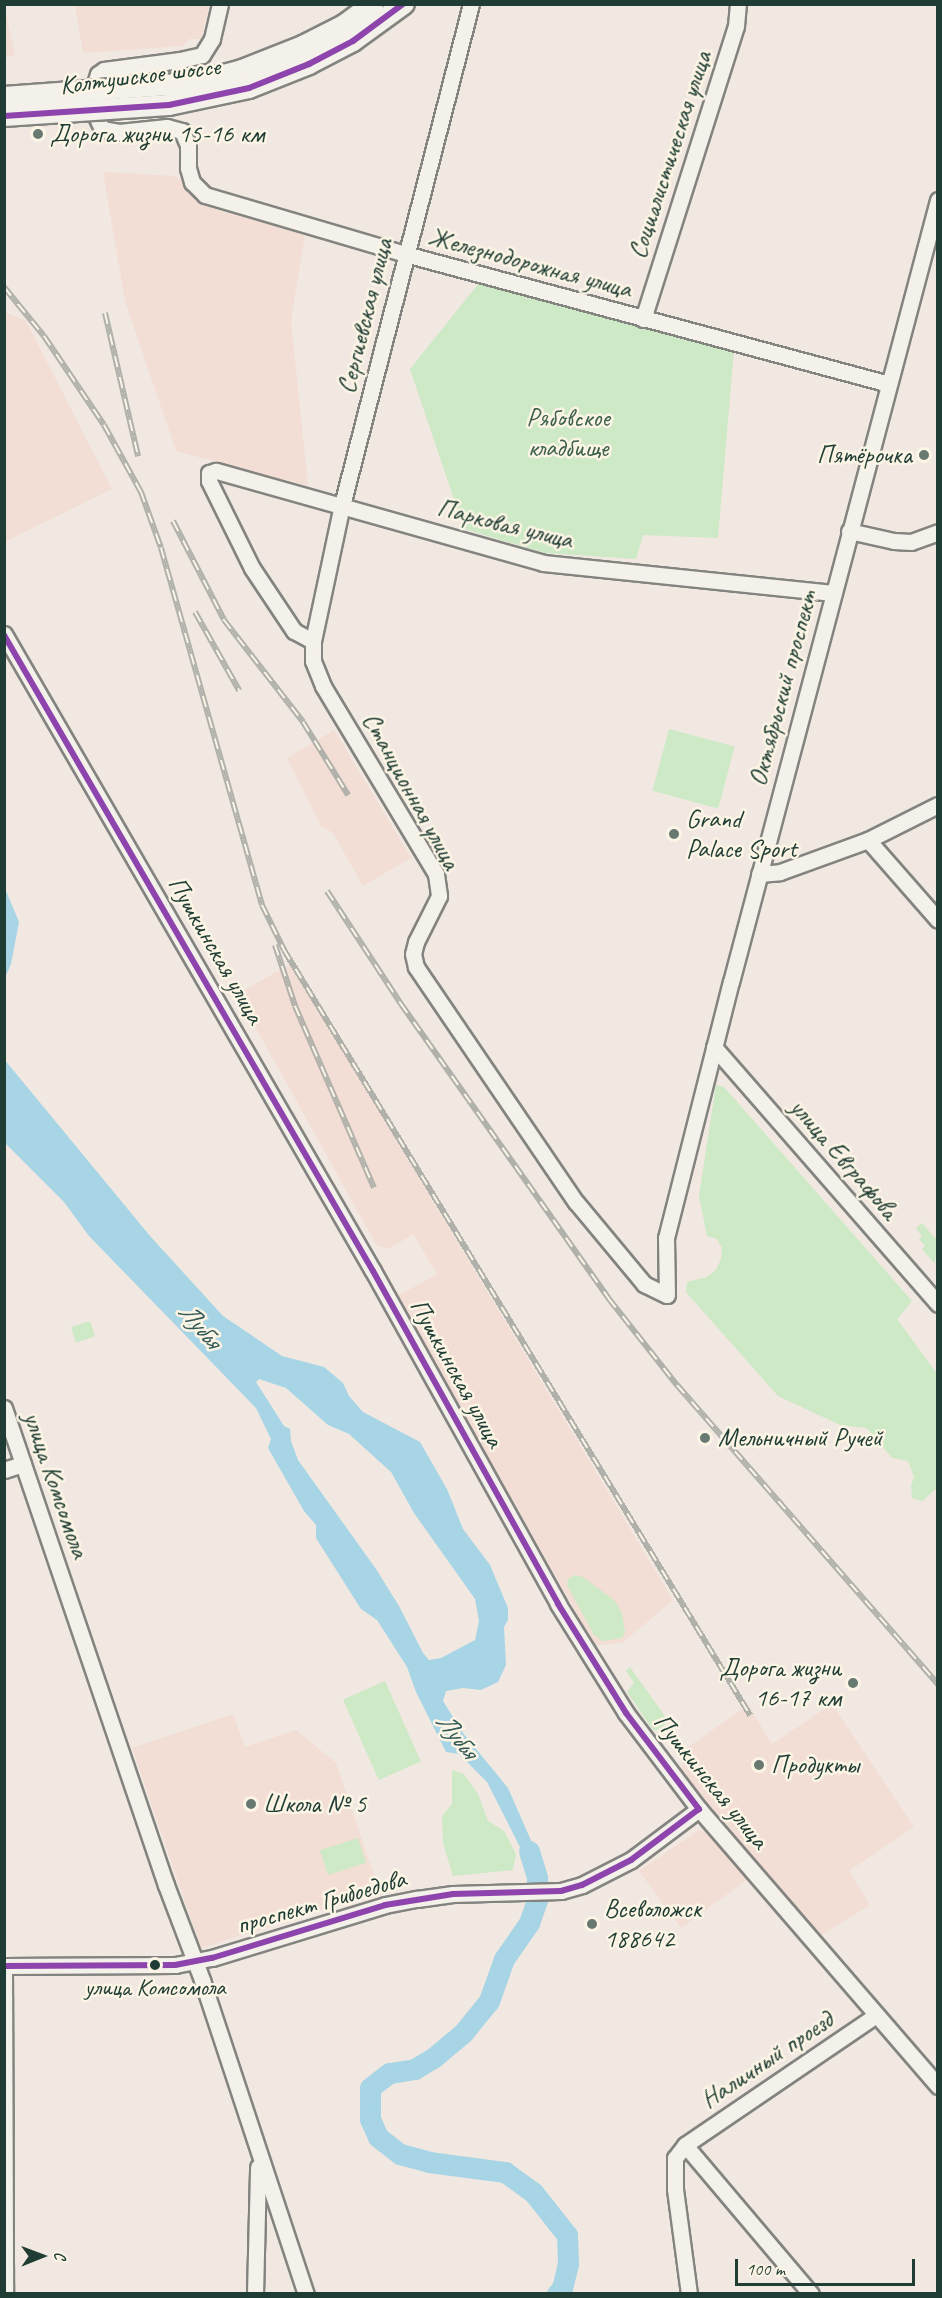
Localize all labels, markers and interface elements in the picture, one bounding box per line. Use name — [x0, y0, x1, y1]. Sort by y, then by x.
street label: Социалистическая улица — [621, 46, 719, 264]
street label: Колтушское шоссе — [57, 51, 223, 101]
place label: Дорога жизни 15-16 км — [50, 118, 268, 150]
marker: Дорога жизни 15-16 км — [31, 127, 45, 141]
street label: Железнодорожная улица — [424, 221, 636, 305]
street label: Сергиевская улица — [330, 234, 400, 398]
park label: Рябовское кладбище — [526, 402, 610, 464]
place label: Пятёрочка — [817, 439, 912, 471]
marker: Пятёрочка — [917, 448, 931, 462]
street label: Парковая улица — [433, 492, 577, 556]
street label: Октябрьский проспект — [742, 587, 824, 789]
street label: Станционная улица — [355, 706, 467, 876]
place label: Grand Palace Sport — [686, 803, 797, 864]
marker: Grand Palace Sport — [667, 827, 681, 841]
street label: Пушкинская улица — [161, 870, 271, 1030]
street label: улица Евграфова — [784, 1093, 904, 1225]
street label: Пушкинская улица — [403, 1293, 511, 1453]
water label: Лубья — [172, 1296, 228, 1354]
street label: улица Комсомола — [17, 1408, 95, 1562]
place label: Мельничный Ручей — [718, 1422, 882, 1454]
marker: Мельничный Ручей — [696, 1429, 714, 1447]
place label: Дорога жизни 16-17 км — [716, 1652, 841, 1714]
marker: Дорога жизни 16-17 км — [846, 1676, 860, 1690]
water label: Лубья — [429, 1706, 485, 1764]
street label: Пушкинская улица — [646, 1706, 776, 1856]
place label: Продукты — [771, 1749, 859, 1781]
marker: Продукты — [752, 1758, 766, 1772]
place label: Школа № 5 — [263, 1788, 366, 1820]
marker: Школа № 5 — [244, 1797, 258, 1811]
street label: проспект Грибоедова — [233, 1863, 409, 1941]
place label: Всеволожск 188642 — [604, 1893, 701, 1954]
marker: Всеволожск 188642 — [585, 1917, 599, 1931]
marker: улица Комсомола — [149, 1959, 161, 1971]
place label: улица Комсомола — [85, 1974, 225, 2002]
street label: Наличный проезд — [695, 2004, 839, 2116]
north arrow — [12, 2226, 72, 2286]
scale bar — [738, 2247, 918, 2285]
text: С — [50, 2252, 70, 2260]
text: 100 m — [746, 2258, 785, 2280]

